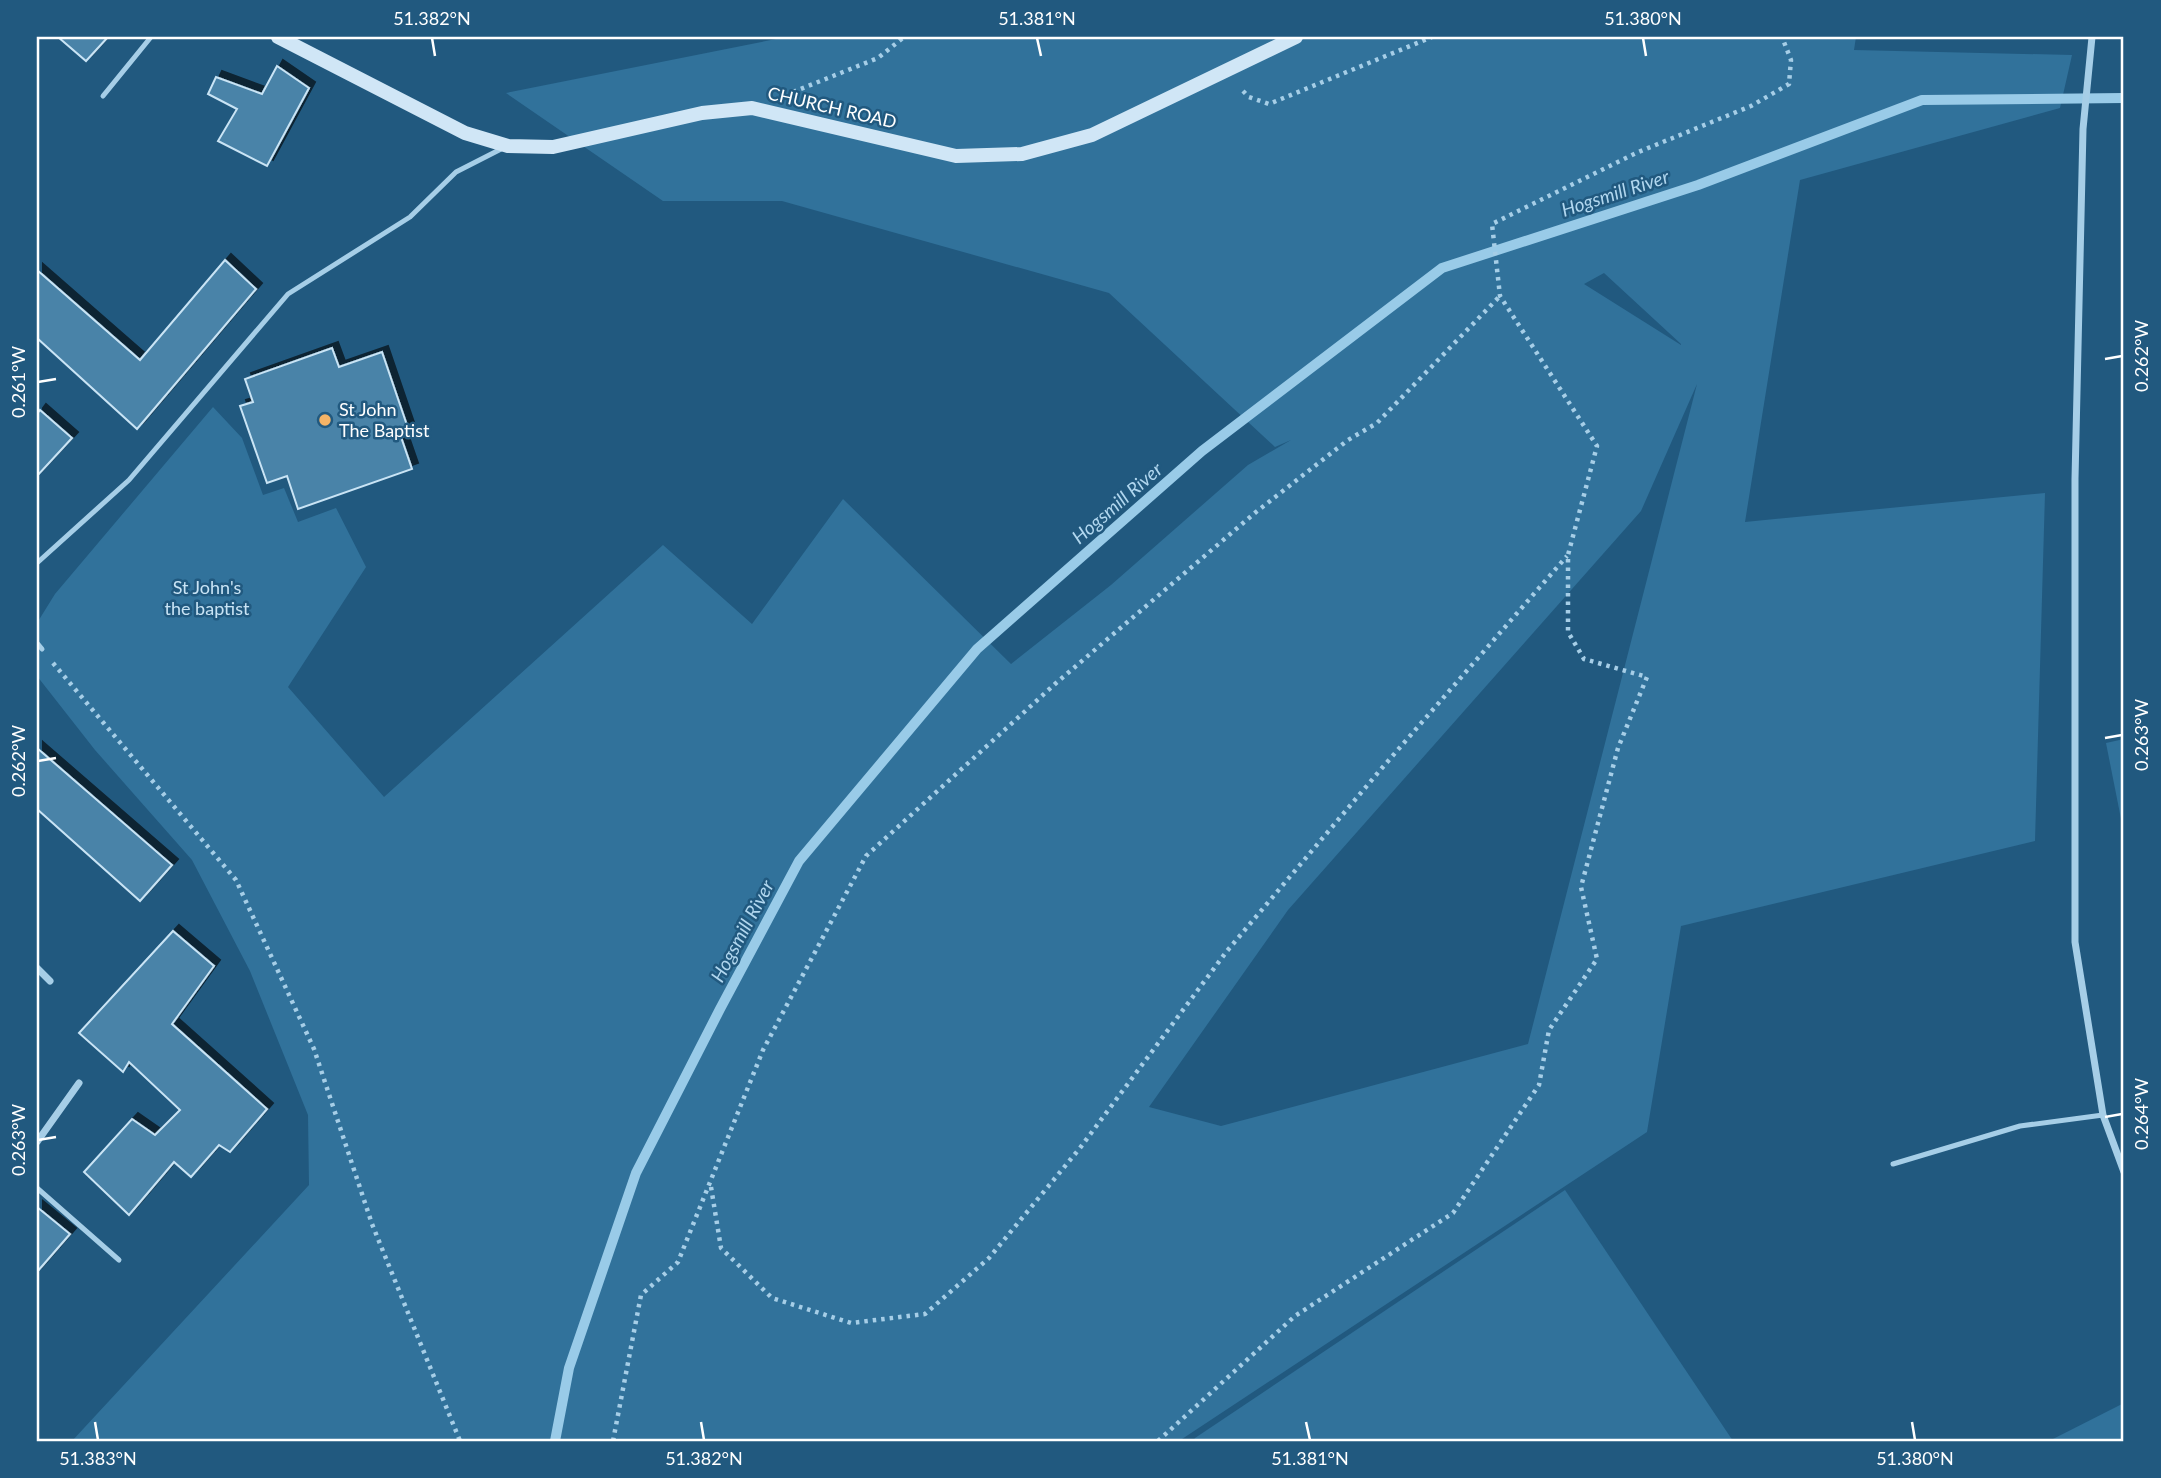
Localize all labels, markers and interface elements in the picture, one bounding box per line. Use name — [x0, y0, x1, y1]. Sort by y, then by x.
text: 51.382°N — [393, 7, 471, 29]
text: 51.381°N — [998, 7, 1076, 29]
text: 51.380°N — [1604, 7, 1682, 29]
street label: CHURCH ROAD — [766, 82, 899, 133]
water label: Hogsmill River — [1558, 164, 1672, 221]
text: 0.262°W — [2130, 320, 2152, 392]
text: 0.261°W — [7, 346, 29, 418]
place label: St John The Baptist — [339, 398, 430, 441]
marker: St John The Baptist — [317, 412, 333, 428]
water label: Hogsmill River — [1067, 457, 1167, 548]
park label: St John's the baptist — [165, 576, 250, 619]
text: 0.263°W — [2130, 699, 2152, 771]
text: 0.262°W — [7, 725, 29, 797]
water label: Hogsmill River — [705, 876, 778, 986]
text: 0.264°W — [2130, 1078, 2152, 1150]
text: 0.263°W — [7, 1104, 29, 1176]
text: 51.383°N — [59, 1447, 137, 1469]
text: 51.382°N — [665, 1447, 743, 1469]
text: 51.381°N — [1271, 1447, 1349, 1469]
text: 51.380°N — [1876, 1447, 1954, 1469]

